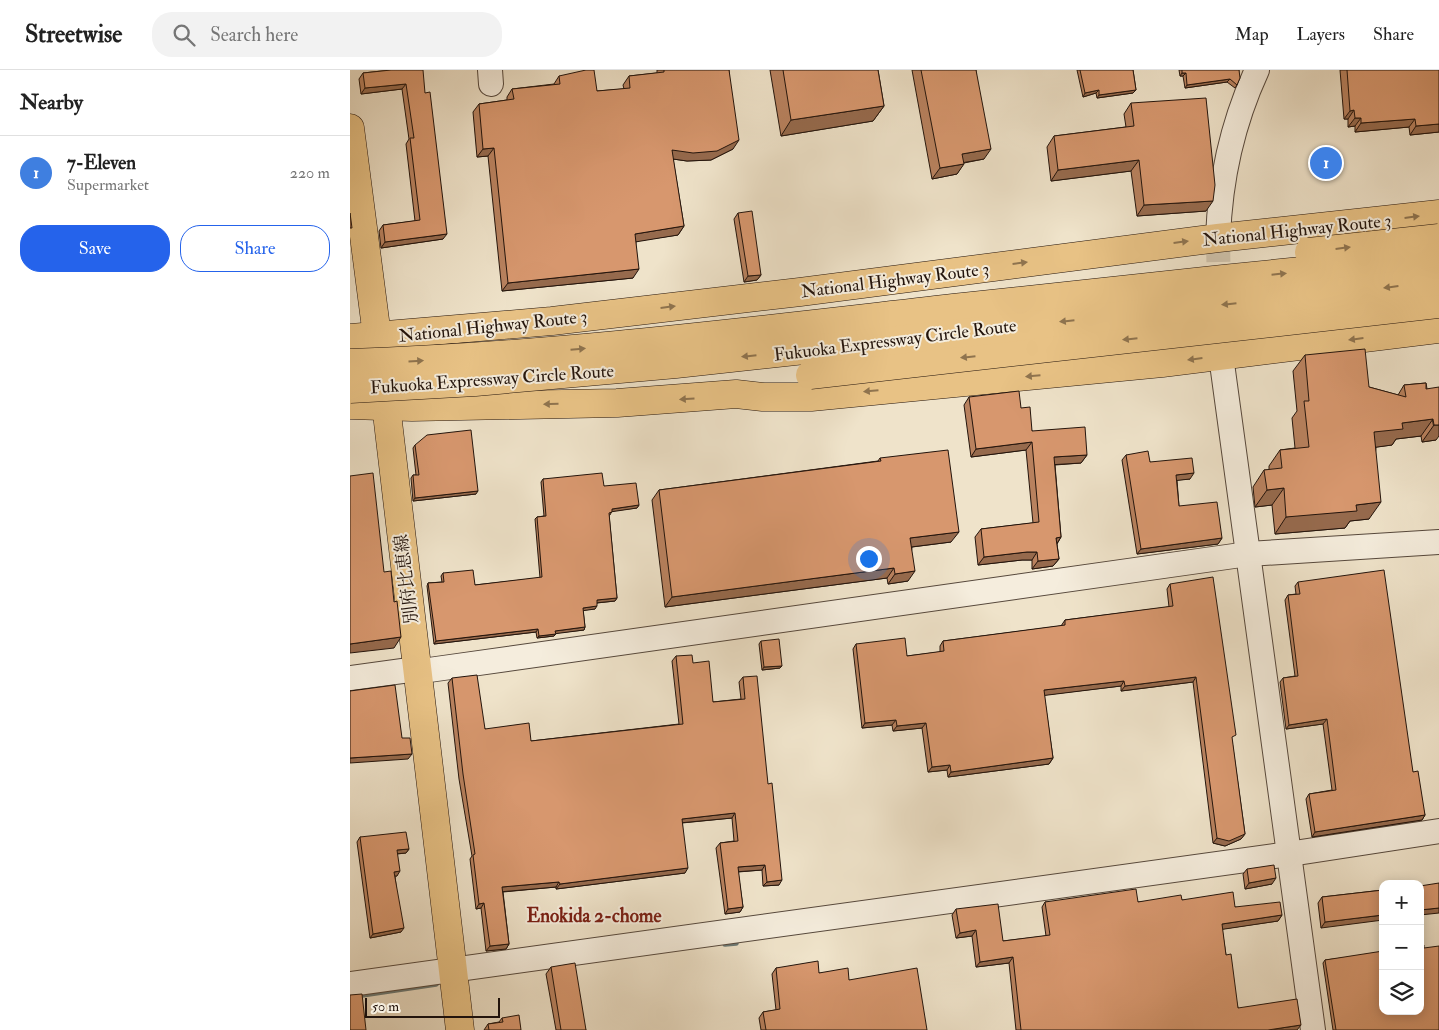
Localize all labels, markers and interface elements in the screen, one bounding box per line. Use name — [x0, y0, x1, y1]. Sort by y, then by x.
search box — [152, 12, 502, 57]
text: Streetwise — [25, 19, 122, 50]
icon: search — [170, 21, 198, 49]
text: Search here — [210, 23, 298, 47]
text: Map — [1235, 23, 1269, 46]
text: Layers — [1297, 23, 1345, 46]
text: Share — [1373, 23, 1414, 46]
text: Nearby — [20, 89, 83, 116]
pin: 1 — [1310, 144, 1342, 182]
text: 7-Eleven — [67, 151, 136, 175]
text: 1 — [33, 163, 39, 183]
text: 220 m — [290, 163, 330, 183]
text: Supermarket — [67, 175, 149, 195]
street label: National Highway Route 3 — [1202, 209, 1393, 252]
one-way arrow — [1405, 213, 1421, 221]
button: Save — [20, 225, 170, 272]
button: Share — [180, 225, 330, 272]
one-way arrow — [1174, 238, 1190, 246]
one-way arrow — [1335, 244, 1351, 252]
street label: National Highway Route 3 — [800, 258, 991, 303]
one-way arrow — [1012, 259, 1028, 267]
one-way arrow — [1271, 270, 1287, 278]
one-way arrow — [1382, 283, 1398, 291]
one-way arrow — [1221, 300, 1237, 308]
one-way arrow — [660, 303, 676, 311]
street label: National Highway Route 3 — [398, 305, 589, 348]
street label: Fukuoka Expressway Circle Route — [772, 314, 1018, 367]
one-way arrow — [1059, 317, 1075, 325]
one-way arrow — [1121, 335, 1137, 343]
one-way arrow — [1347, 335, 1363, 343]
one-way arrow — [571, 345, 587, 353]
one-way arrow — [741, 352, 757, 360]
one-way arrow — [960, 353, 976, 361]
one-way arrow — [408, 356, 424, 364]
one-way arrow — [1186, 356, 1202, 364]
street label: Fukuoka Expressway Circle Route — [369, 359, 615, 399]
one-way arrow — [1025, 372, 1041, 380]
one-way arrow — [863, 387, 879, 395]
one-way arrow — [679, 395, 695, 403]
one-way arrow — [543, 400, 559, 408]
street label: 別府比恵線 — [390, 533, 423, 625]
your location — [856, 546, 882, 572]
map controls — [1379, 880, 1424, 1015]
button: + — [1379, 880, 1424, 925]
district label: Enokida 2-chome — [527, 904, 661, 928]
button: − — [1379, 925, 1424, 970]
button: layers — [1379, 970, 1424, 1015]
scale bar — [365, 995, 500, 1018]
text: 50 m — [372, 998, 399, 1015]

